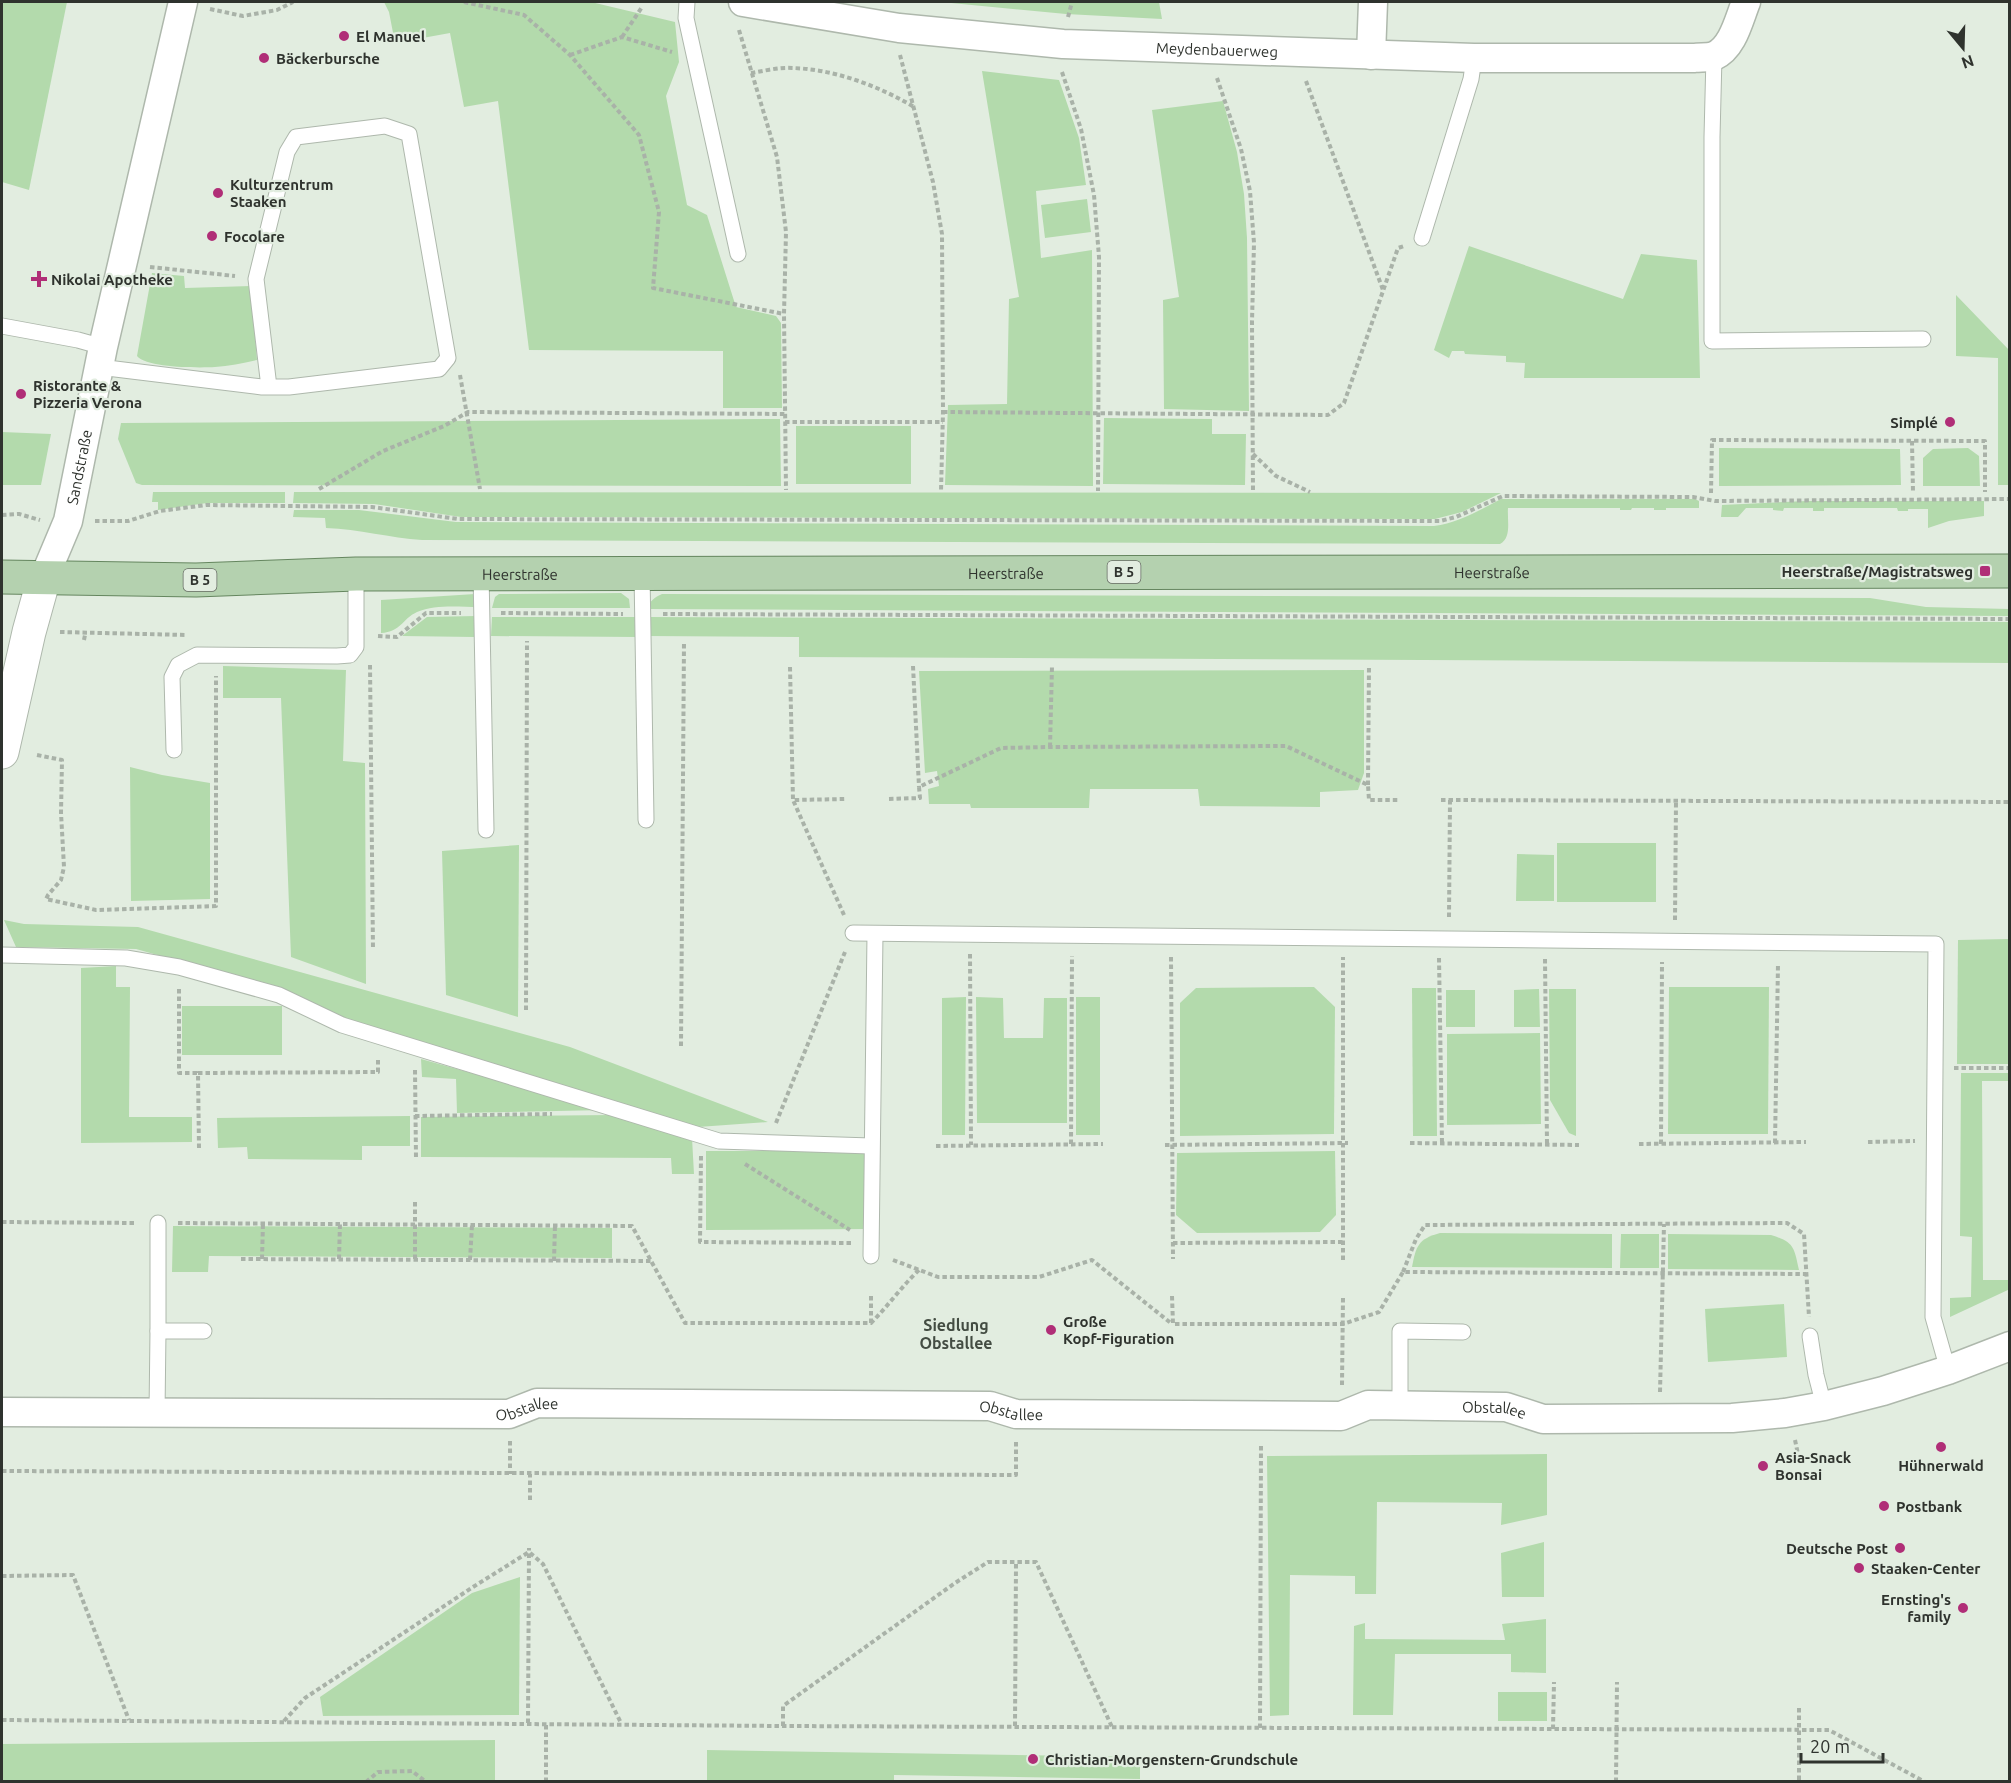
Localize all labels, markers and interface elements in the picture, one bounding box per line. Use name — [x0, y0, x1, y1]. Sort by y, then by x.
north arrow — [1933, 18, 1993, 78]
place label: El Manuel — [356, 28, 426, 45]
marker: El Manuel — [337, 29, 351, 43]
street label: Meydenbauerweg — [1156, 39, 1278, 60]
place label: Bäckerbursche — [276, 50, 380, 67]
marker: Bäckerbursche — [257, 51, 271, 65]
text: N — [1959, 52, 1976, 73]
place label: Kulturzentrum Staaken — [230, 176, 333, 210]
marker: Kulturzentrum Staaken — [211, 186, 225, 200]
place label: Focolare — [224, 228, 285, 245]
marker: Focolare — [205, 229, 219, 243]
place label: Nikolai Apotheke — [51, 271, 173, 288]
marker: Nikolai Apotheke — [32, 272, 46, 286]
place label: Ristorante & Pizzeria Verona — [33, 377, 142, 411]
marker: Ristorante & Pizzeria Verona — [14, 387, 28, 401]
place label: Simplé — [1890, 414, 1938, 431]
marker: Simplé — [1943, 415, 1957, 429]
street label: Sandstraße — [63, 428, 95, 506]
road number: B 5 — [1108, 561, 1140, 583]
street label: Heerstraße — [1454, 563, 1530, 581]
place label: Heerstraße/Magistratsweg — [1781, 563, 1973, 580]
street label: Heerstraße — [968, 564, 1044, 581]
marker: Heerstraße/Magistratsweg — [1978, 564, 1992, 578]
street label: Heerstraße — [482, 565, 558, 582]
road number: B 5 — [184, 569, 216, 591]
place label: Große Kopf-Figuration — [1063, 1313, 1174, 1347]
district label: Siedlung Obstallee — [919, 1316, 993, 1352]
marker: Große Kopf-Figuration — [1044, 1323, 1058, 1337]
street label: Obstallee — [495, 1395, 558, 1423]
street label: Obstallee — [979, 1397, 1043, 1423]
street label: Obstallee — [1462, 1398, 1529, 1422]
marker: Hühnerwald — [1934, 1440, 1948, 1454]
place label: Asia-Snack Bonsai — [1775, 1449, 1852, 1483]
place label: Hühnerwald — [1898, 1457, 1984, 1474]
marker: Asia-Snack Bonsai — [1756, 1459, 1770, 1473]
place label: Postbank — [1896, 1498, 1963, 1515]
marker: Postbank — [1877, 1499, 1891, 1513]
place label: Deutsche Post — [1786, 1540, 1889, 1557]
marker: Deutsche Post — [1893, 1541, 1907, 1555]
place label: Staaken-Center — [1871, 1560, 1981, 1577]
marker: Staaken-Center — [1852, 1561, 1866, 1575]
place label: Ernsting's family — [1881, 1591, 1951, 1625]
marker: Ernsting's family — [1956, 1601, 1970, 1615]
scale bar — [1801, 1726, 1884, 1764]
text: 20 m — [1810, 1736, 1850, 1756]
place label: Christian-Morgenstern-Grundschule — [1045, 1751, 1298, 1768]
marker: Christian-Morgenstern-Grundschule — [1026, 1752, 1040, 1766]

